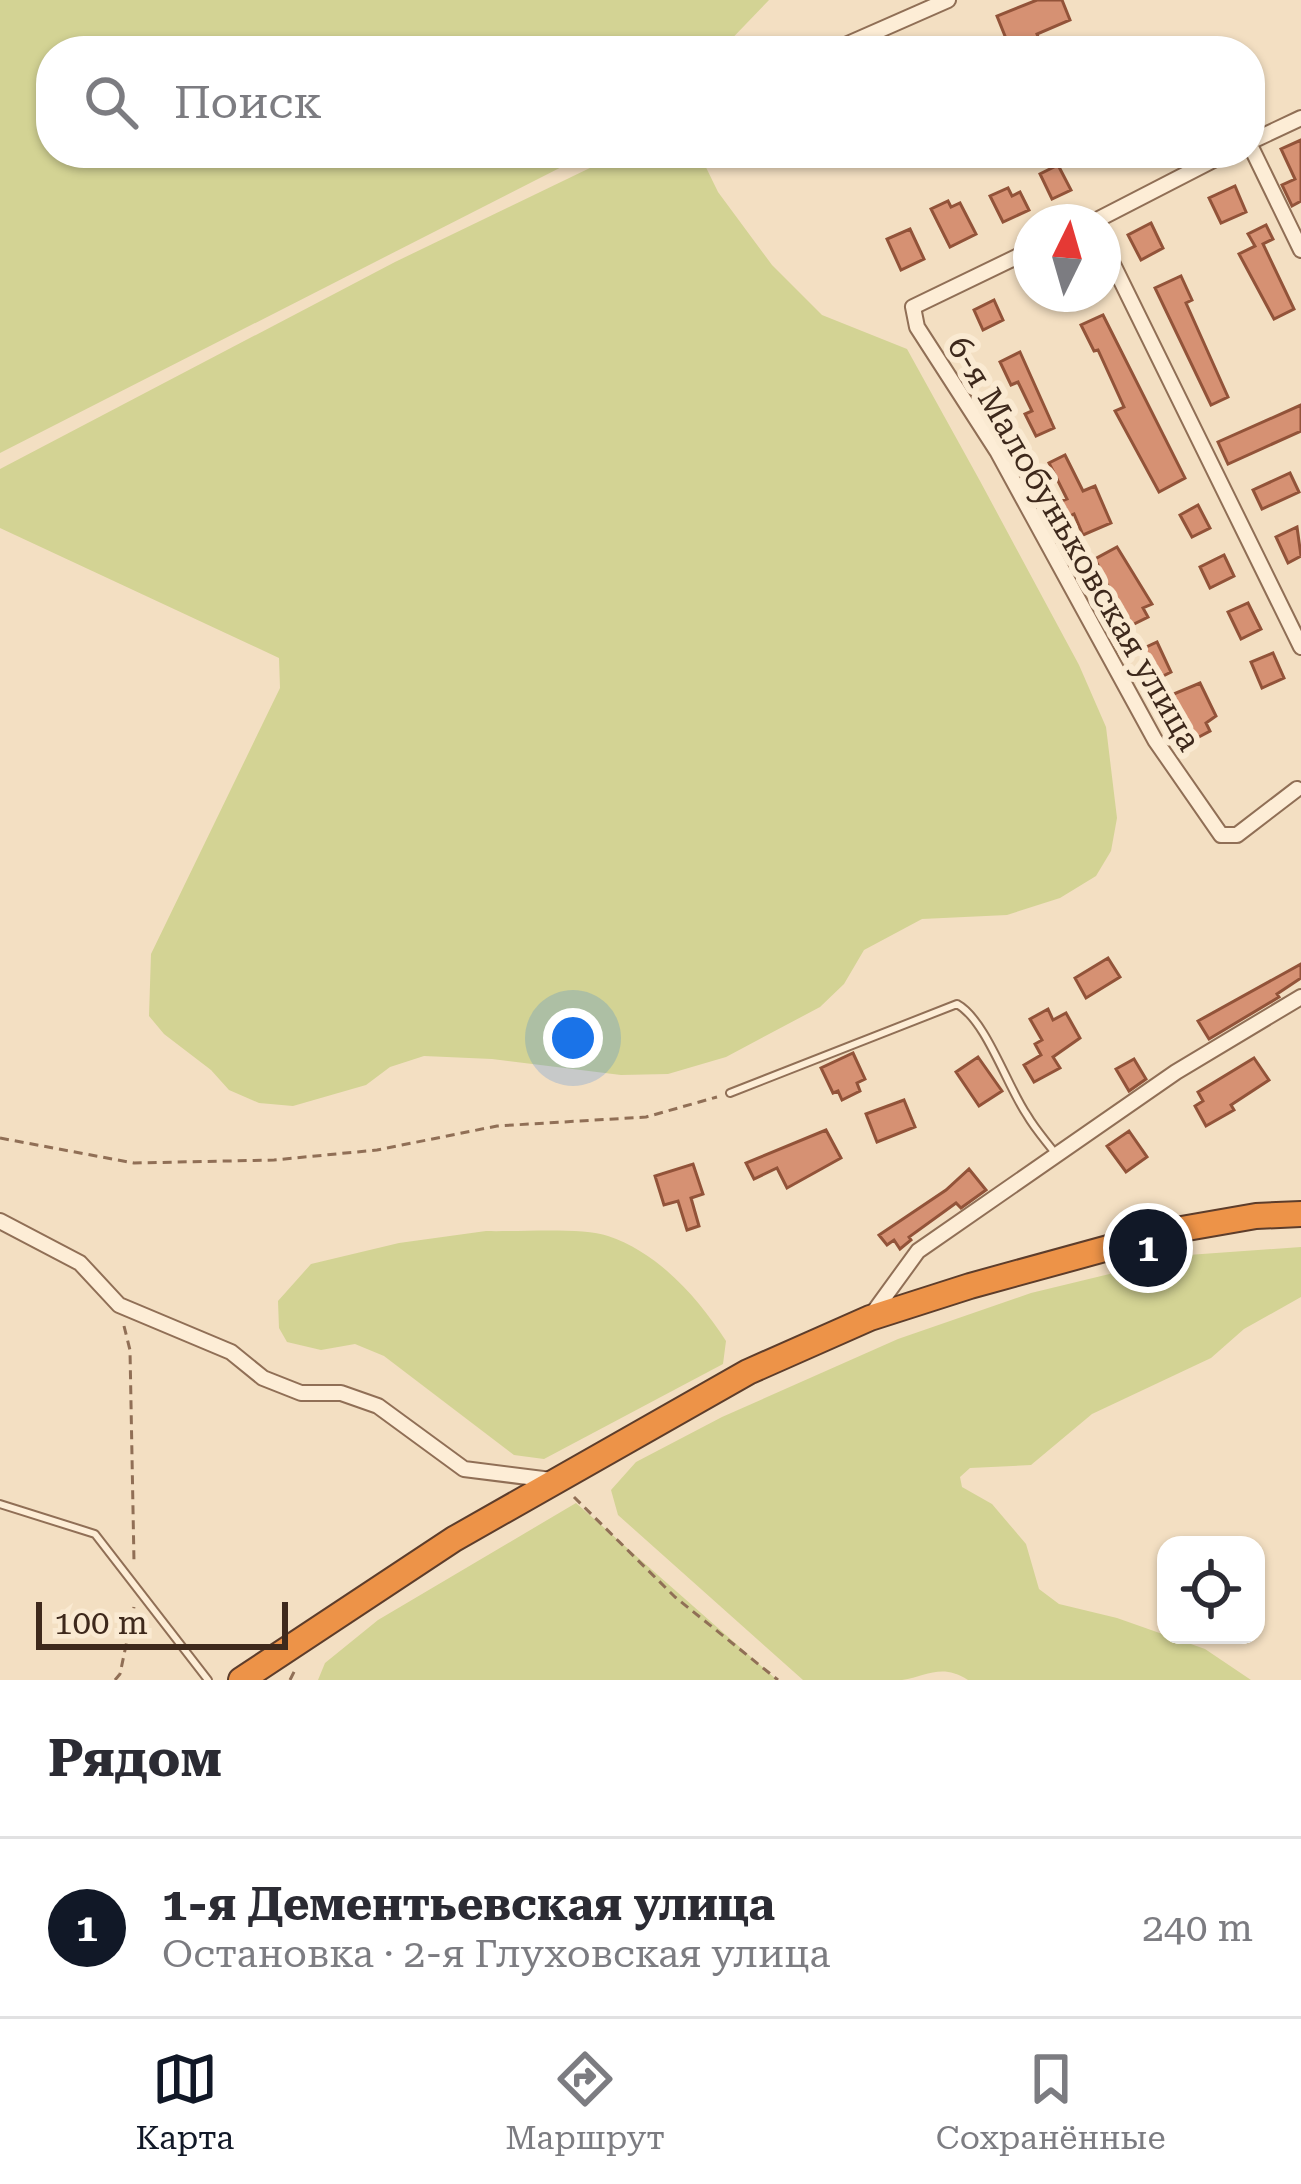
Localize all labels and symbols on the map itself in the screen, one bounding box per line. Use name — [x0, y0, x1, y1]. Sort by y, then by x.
north arrow — [1013, 204, 1121, 312]
street label: 6-я Малобуньковская улица — [940, 329, 1210, 757]
your location — [543, 1008, 603, 1068]
pin: 1 — [1109, 1203, 1187, 1293]
scale bar — [36, 1596, 288, 1649]

